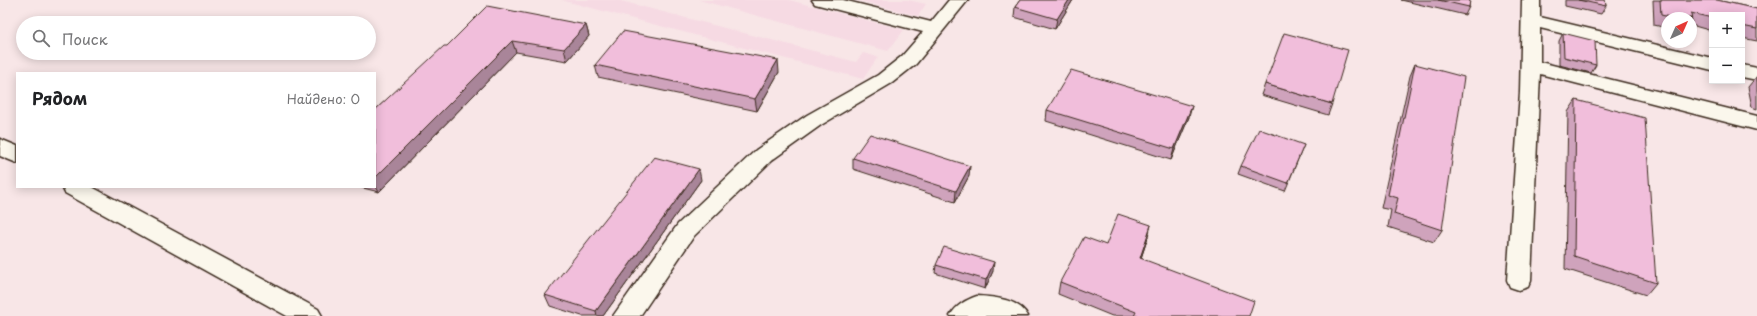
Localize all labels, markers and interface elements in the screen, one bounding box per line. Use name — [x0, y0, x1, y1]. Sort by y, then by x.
north arrow — [1661, 12, 1697, 48]
map controls — [1709, 12, 1745, 84]
button: + — [1709, 12, 1745, 48]
search box — [16, 16, 376, 60]
icon: search — [30, 27, 52, 49]
text: Поиск — [62, 27, 108, 50]
button: − — [1709, 48, 1745, 84]
text: Рядом — [32, 85, 87, 111]
text: Найдено: 0 — [287, 89, 360, 108]

